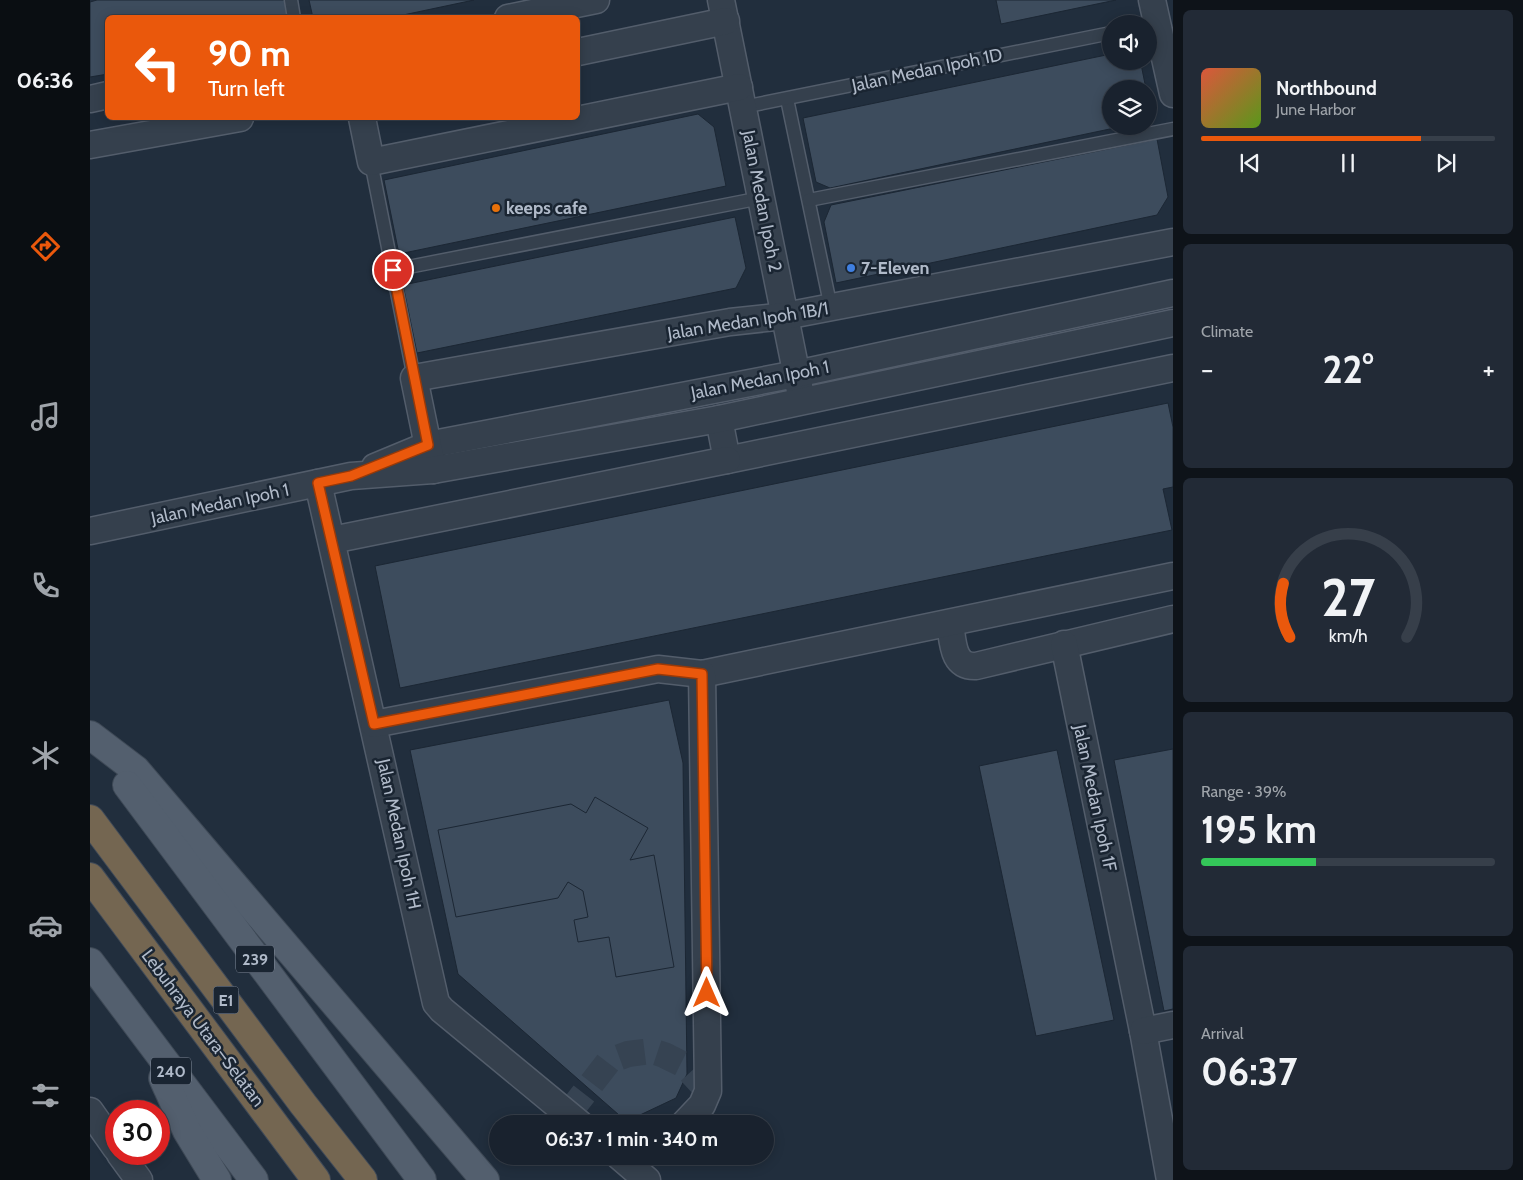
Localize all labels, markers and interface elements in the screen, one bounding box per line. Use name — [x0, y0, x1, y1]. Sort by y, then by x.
map controls — [1102, 15, 1157, 135]
button: sound — [1102, 15, 1157, 70]
text: 90 m — [208, 32, 291, 75]
icon: left — [125, 35, 190, 100]
street label: Jalan Medan Ipoh 1D — [849, 43, 1004, 97]
text: 06:36 — [16, 67, 74, 94]
text: Turn left — [208, 75, 285, 102]
text: Northbound — [1276, 77, 1377, 100]
button: layers — [1102, 80, 1157, 135]
text: June Harbor — [1276, 100, 1356, 119]
street label: Jalan Medan Ipoh 2 — [737, 127, 787, 274]
icon: previous — [1236, 149, 1264, 177]
icon: pause — [1334, 149, 1362, 177]
icon: next — [1432, 149, 1460, 177]
place label: keeps cafe — [506, 197, 587, 219]
marker: keeps cafe — [490, 202, 502, 214]
icon: directions — [28, 229, 63, 264]
pin — [372, 249, 414, 291]
icon: arrive — [379, 256, 407, 284]
place label: 7-Eleven — [861, 257, 929, 279]
marker: 7-Eleven — [845, 262, 857, 274]
street label: Jalan Medan Ipoh 1B/1 — [665, 297, 830, 345]
text: Climate — [1201, 322, 1253, 341]
text: 22° — [1322, 346, 1374, 393]
text: − — [1201, 352, 1213, 386]
text: + — [1483, 352, 1495, 386]
street label: Jalan Medan Ipoh 1 — [688, 356, 831, 404]
icon: music — [28, 399, 63, 434]
street label: Jalan Medan Ipoh 1 — [148, 479, 291, 530]
text: 27 — [1321, 566, 1375, 629]
icon: phone — [28, 568, 63, 603]
text: km/h — [1328, 625, 1368, 646]
street label: Jalan Medan Ipoh 1F — [1068, 721, 1121, 874]
icon: climate — [28, 738, 63, 773]
street label: Jalan Medan Ipoh 1H — [372, 756, 426, 911]
text: Range · 39% — [1201, 782, 1287, 801]
text: 195 km — [1201, 806, 1317, 853]
icon: car — [28, 908, 63, 943]
street label: Lebuhraya Utara–Selatan — [137, 945, 269, 1111]
road number: 239 — [236, 946, 274, 972]
position arrow — [680, 966, 732, 1018]
road number: E1 — [214, 986, 238, 1014]
text: Arrival — [1201, 1024, 1244, 1043]
text: 06:37 — [1201, 1048, 1297, 1095]
road number: 240 — [151, 1058, 191, 1084]
icon: filters — [28, 1078, 63, 1113]
speed limit sign: 30 — [105, 1100, 170, 1165]
text: 06:37 · 1 min · 340 m — [545, 1128, 718, 1151]

